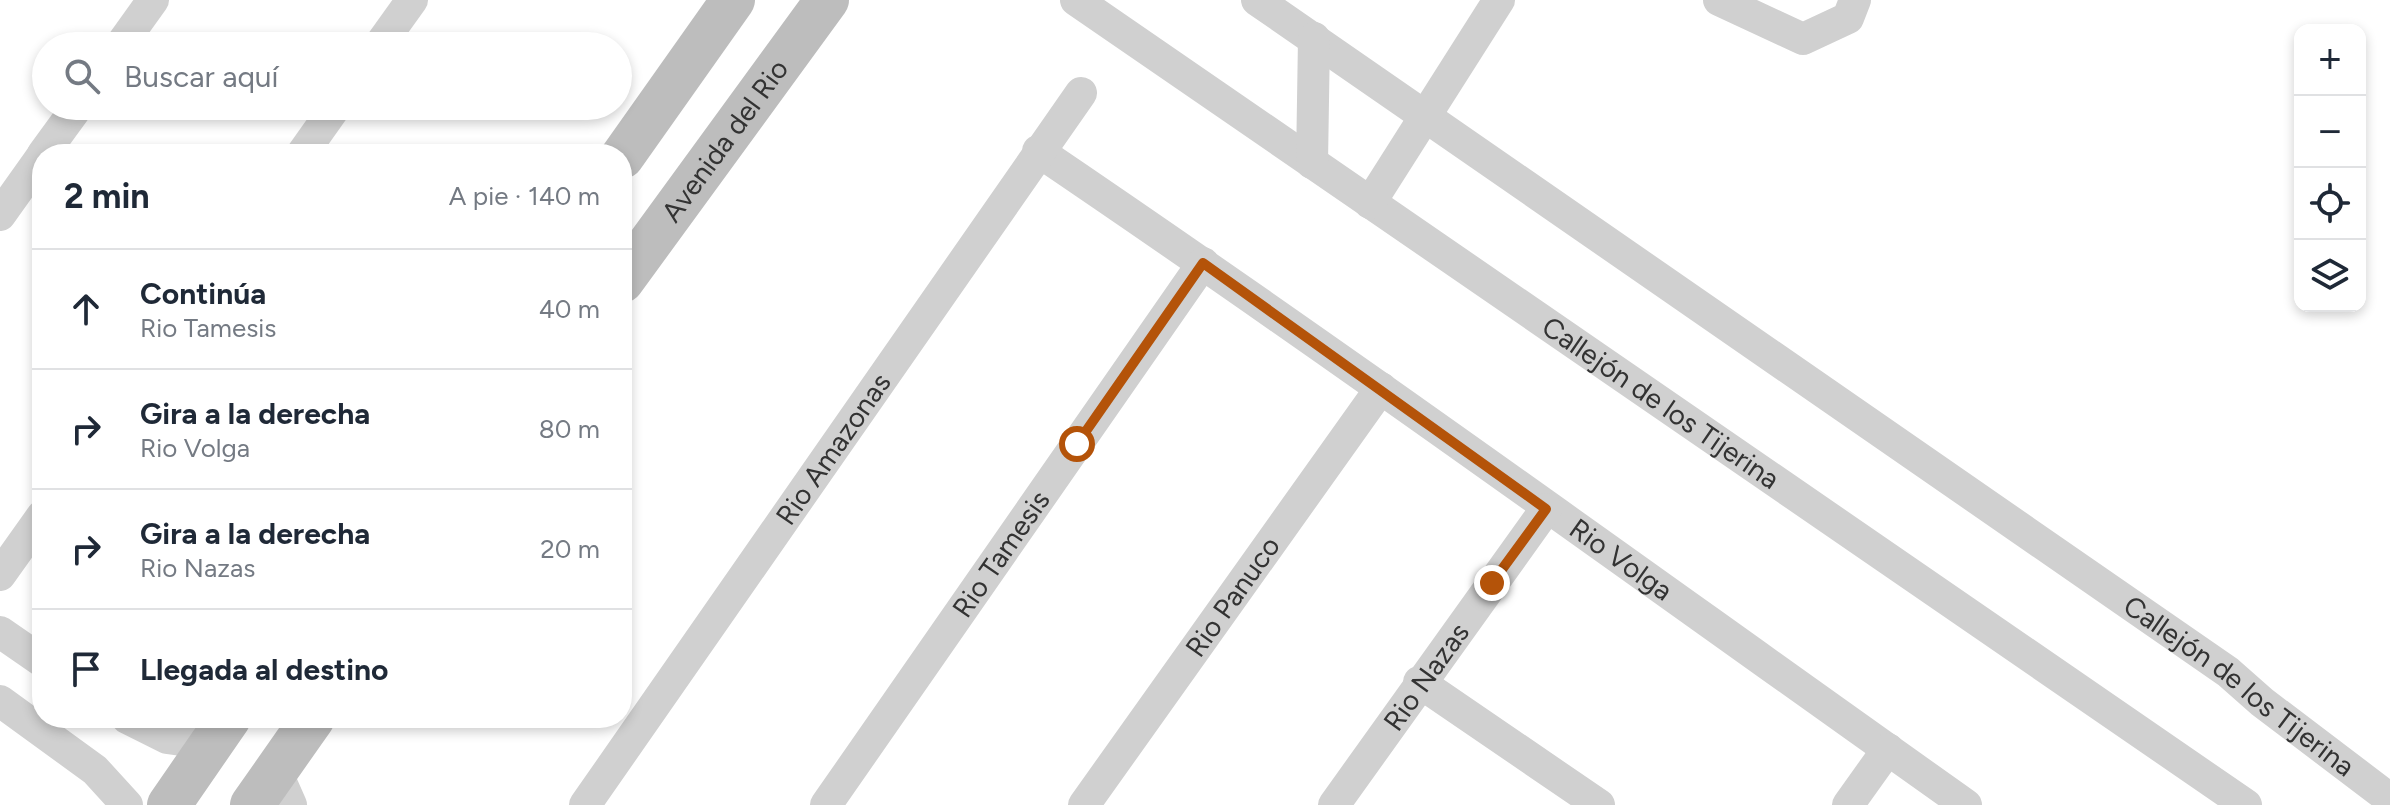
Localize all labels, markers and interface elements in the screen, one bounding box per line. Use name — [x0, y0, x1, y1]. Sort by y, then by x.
map controls — [2294, 24, 2366, 312]
button: + — [2294, 24, 2366, 96]
search box — [32, 32, 632, 120]
street label: Avenida del Rio — [654, 52, 795, 228]
icon: search — [60, 54, 104, 98]
text: Buscar aquí — [124, 58, 278, 95]
button: − — [2294, 96, 2366, 168]
button: locate — [2294, 168, 2366, 240]
text: 2 min — [64, 176, 150, 217]
text: A pie · 140 m — [449, 180, 600, 212]
button: layers — [2294, 240, 2366, 312]
text: Continúa — [140, 275, 266, 312]
icon: ahead — [64, 287, 108, 331]
text: 40 m — [539, 293, 600, 325]
street label: Callejón de los Tijerina — [1536, 309, 1786, 496]
text: Rio Tamesis — [140, 312, 276, 344]
street label: Rio Amazonas — [768, 366, 898, 531]
text: Gira a la derecha — [140, 395, 370, 432]
icon: right — [64, 407, 108, 451]
text: 80 m — [539, 413, 600, 445]
route start — [1059, 426, 1095, 462]
text: Rio Volga — [140, 432, 250, 464]
street label: Rio Tamesis — [945, 484, 1057, 624]
street label: Rio Volga — [1563, 511, 1679, 608]
text: Gira a la derecha — [140, 515, 370, 552]
icon: right — [64, 527, 108, 571]
street label: Rio Panuco — [1178, 530, 1287, 663]
text: 20 m — [540, 533, 600, 565]
text: Rio Nazas — [140, 552, 255, 584]
route end — [1474, 565, 1510, 601]
street label: Callejón de los Tijerina — [2117, 588, 2361, 783]
street label: Rio Nazas — [1376, 616, 1476, 737]
icon: arrive — [64, 647, 108, 691]
text: Llegada al destino — [140, 651, 388, 688]

